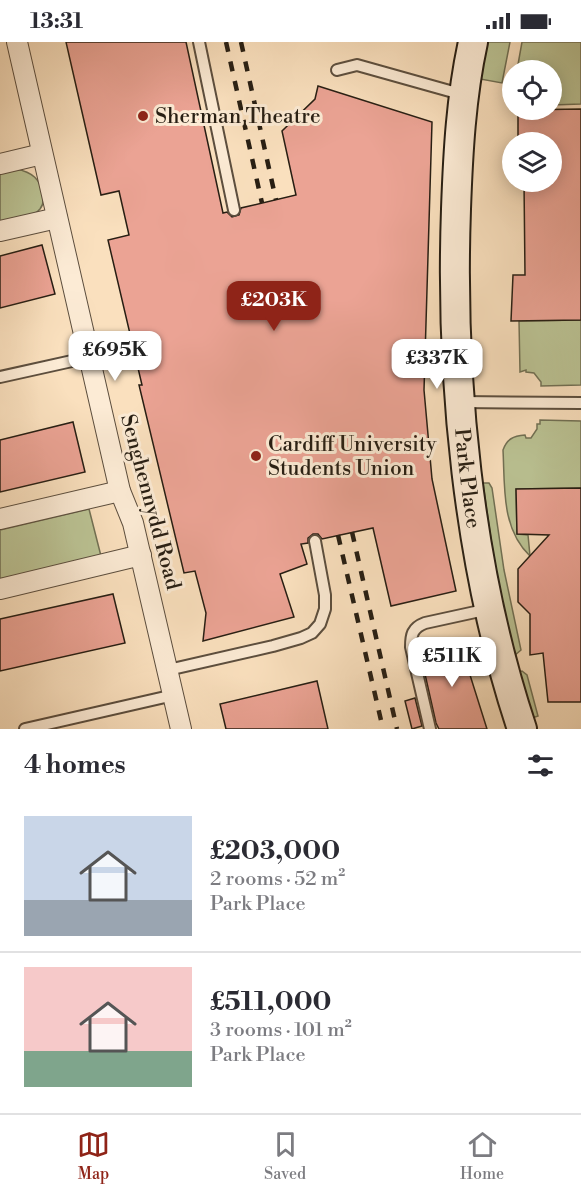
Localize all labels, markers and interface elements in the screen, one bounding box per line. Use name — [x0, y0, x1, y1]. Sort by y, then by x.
text: 13:31 — [30, 8, 83, 35]
map controls — [502, 60, 562, 192]
button: locate — [502, 60, 562, 120]
place label: Sherman Theatre — [155, 104, 321, 130]
marker: Sherman Theatre — [136, 109, 150, 123]
button: layers — [502, 132, 562, 192]
pin: £203K — [232, 281, 316, 332]
text: £203K — [241, 288, 307, 313]
pin: £695K — [73, 331, 157, 382]
text: £695K — [83, 338, 148, 363]
pin: £337K — [395, 339, 479, 390]
text: £337K — [406, 346, 468, 371]
street label: Senghennydd Road — [114, 412, 186, 593]
street label: Park Place — [448, 427, 486, 530]
place label: Cardiff University Students Union — [268, 432, 437, 482]
marker: Cardiff University Students Union — [249, 449, 263, 463]
pin: £511K — [410, 637, 494, 688]
text: £511K — [422, 644, 482, 669]
text: 4 homes — [24, 749, 126, 781]
icon: filters — [524, 749, 557, 782]
text: £203,000 — [210, 835, 340, 867]
icon: home — [72, 840, 144, 912]
text: 2 rooms · 52 m² — [210, 867, 345, 892]
text: Park Place — [210, 892, 306, 917]
text: £511,000 — [210, 986, 331, 1018]
icon: home — [72, 991, 144, 1063]
text: 3 rooms · 101 m² — [210, 1018, 352, 1043]
text: Park Place — [210, 1043, 306, 1068]
tab: Map — [77, 1128, 110, 1184]
tab: Saved — [264, 1128, 306, 1184]
tab: Home — [460, 1128, 504, 1184]

